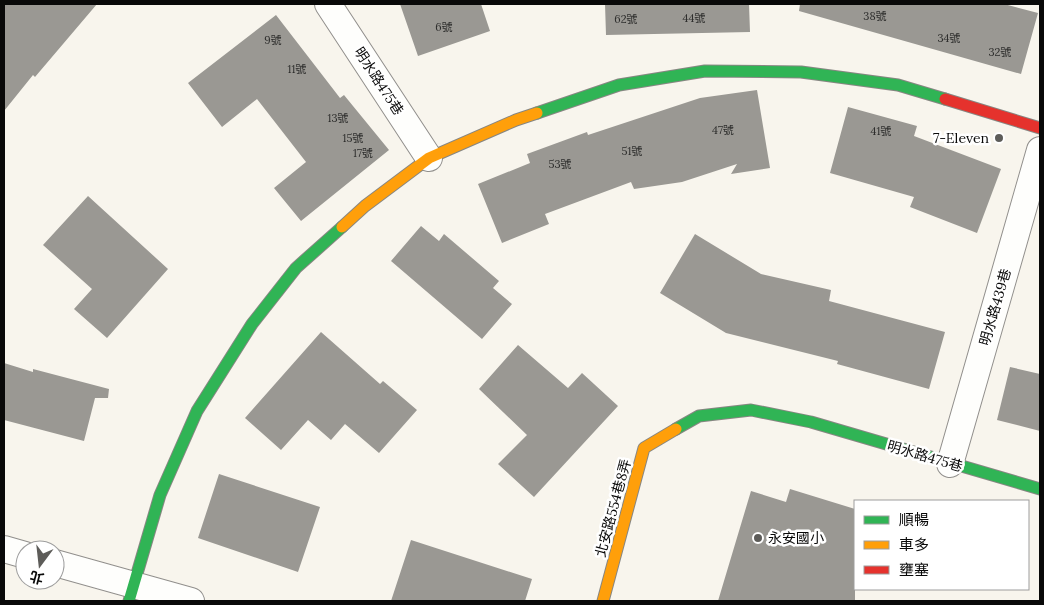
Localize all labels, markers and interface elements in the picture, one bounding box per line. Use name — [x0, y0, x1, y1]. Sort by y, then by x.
house number: 38號 — [863, 9, 887, 23]
house number: 44號 — [683, 11, 705, 25]
house number: 62號 — [614, 12, 638, 26]
house number: 6號 — [435, 20, 453, 34]
house number: 34號 — [937, 31, 961, 45]
house number: 9號 — [264, 33, 282, 47]
street label: 明水路475巷 — [350, 44, 408, 118]
house number: 32號 — [988, 45, 1012, 59]
house number: 11號 — [287, 62, 307, 76]
house number: 13號 — [327, 111, 349, 125]
house number: 47號 — [712, 123, 734, 137]
house number: 41號 — [871, 124, 891, 138]
place label: 7-Eleven — [933, 129, 989, 147]
house number: 15號 — [343, 131, 364, 145]
marker: 7-Eleven — [993, 132, 1005, 144]
house number: 51號 — [622, 144, 643, 158]
house number: 17號 — [353, 146, 373, 160]
house number: 53號 — [548, 157, 572, 171]
street label: 明水路439巷 — [975, 266, 1015, 348]
street label: 明水路475巷 — [885, 437, 965, 475]
street label: 北安路554巷8弄 — [591, 457, 635, 559]
legend — [854, 500, 1029, 590]
text: 順暢 — [899, 510, 929, 529]
place label: 永安國小 — [768, 529, 824, 547]
marker: 永安國小 — [752, 532, 764, 544]
text: 車多 — [899, 535, 929, 554]
north arrow — [15, 540, 65, 590]
text: 壅塞 — [899, 560, 929, 579]
text: 北 — [28, 567, 46, 588]

